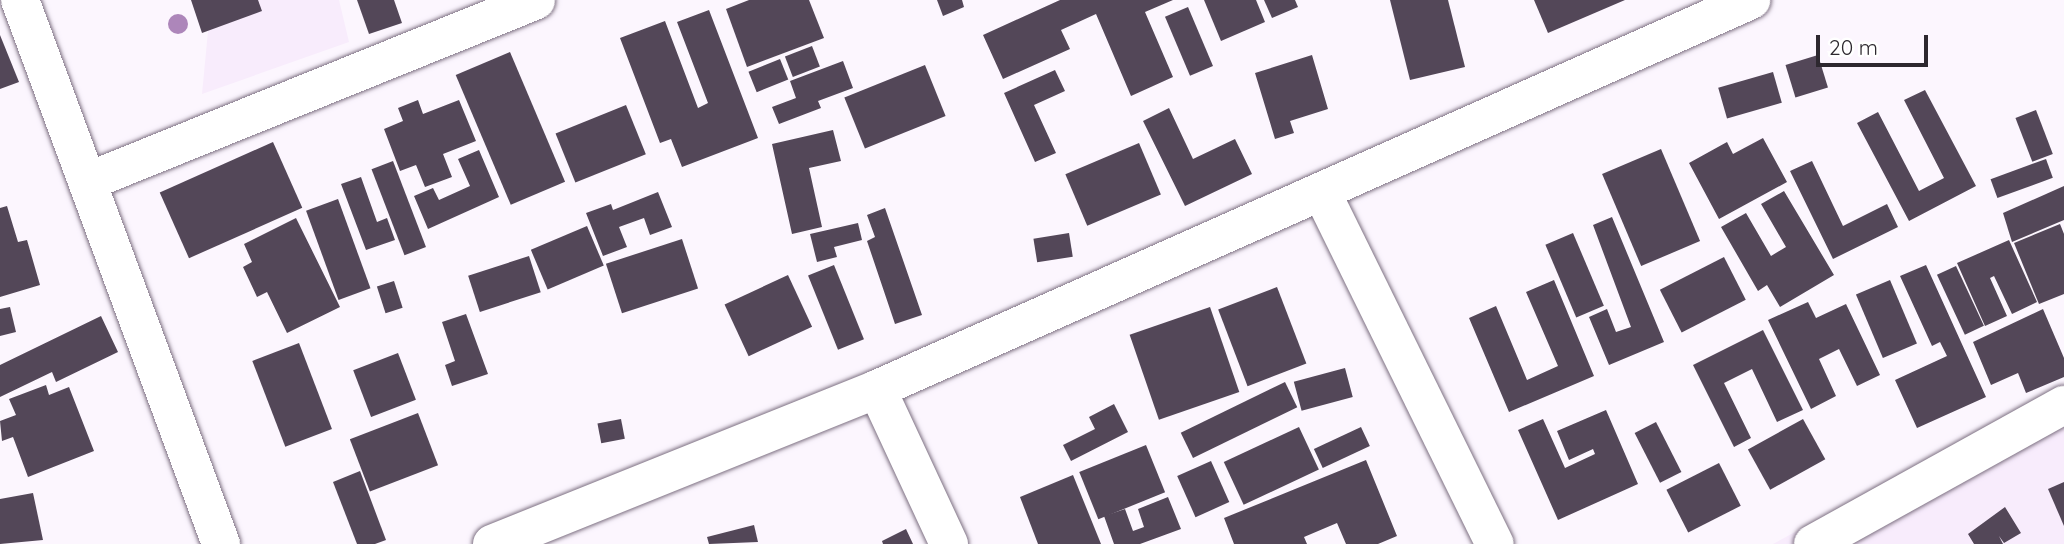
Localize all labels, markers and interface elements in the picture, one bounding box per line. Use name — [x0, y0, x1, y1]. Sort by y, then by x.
scale bar — [1819, 21, 1931, 65]
text: 20 m — [1829, 34, 1878, 60]

